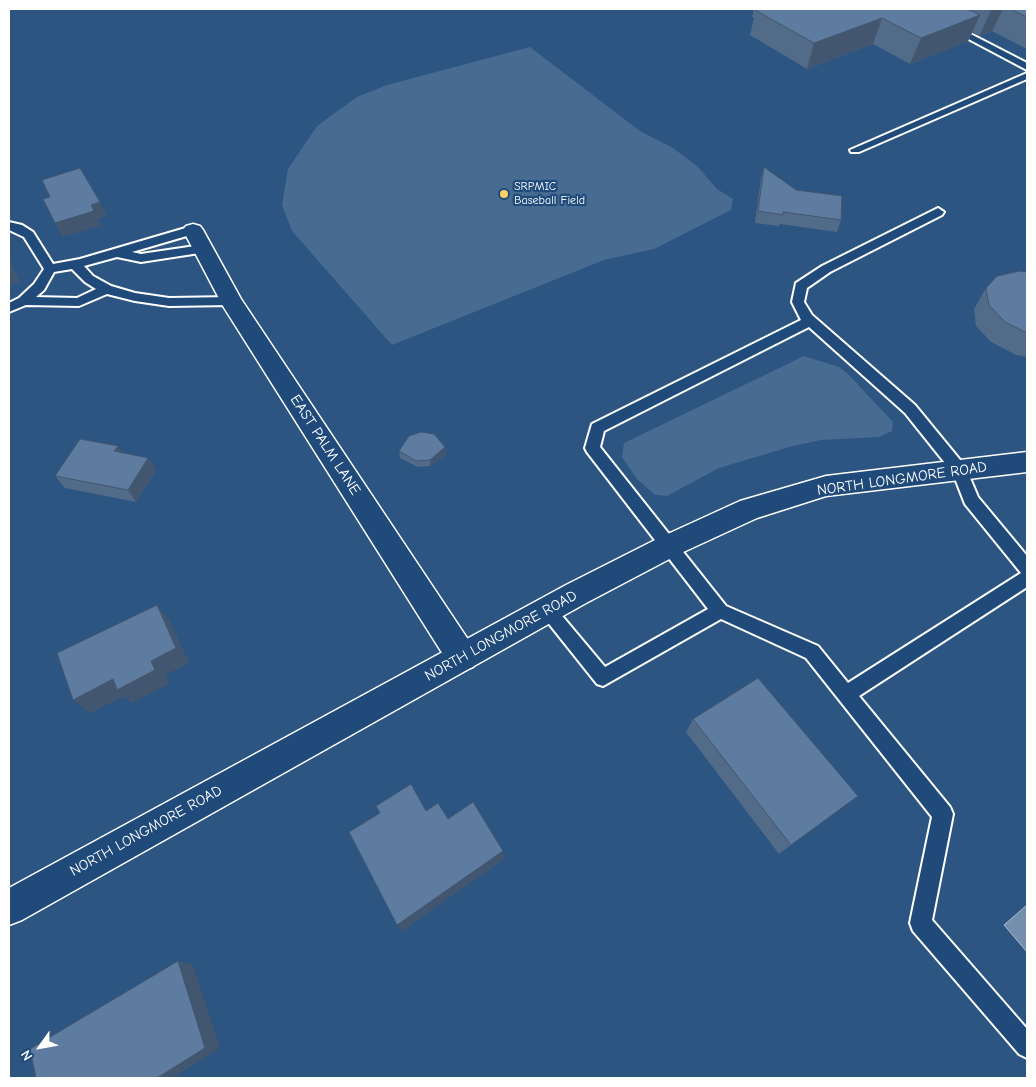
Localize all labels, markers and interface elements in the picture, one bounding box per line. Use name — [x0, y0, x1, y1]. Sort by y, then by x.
place label: SRPMIC Baseball Field — [514, 180, 585, 208]
marker: SRPMIC Baseball Field — [498, 188, 510, 200]
street label: EAST PALM LANE — [286, 392, 364, 498]
street label: NORTH LONGMORE ROAD — [816, 458, 988, 500]
street label: NORTH LONGMORE ROAD — [422, 587, 580, 685]
street label: NORTH LONGMORE ROAD — [67, 782, 225, 880]
north arrow — [15, 1022, 65, 1072]
text: N — [17, 1047, 36, 1064]

